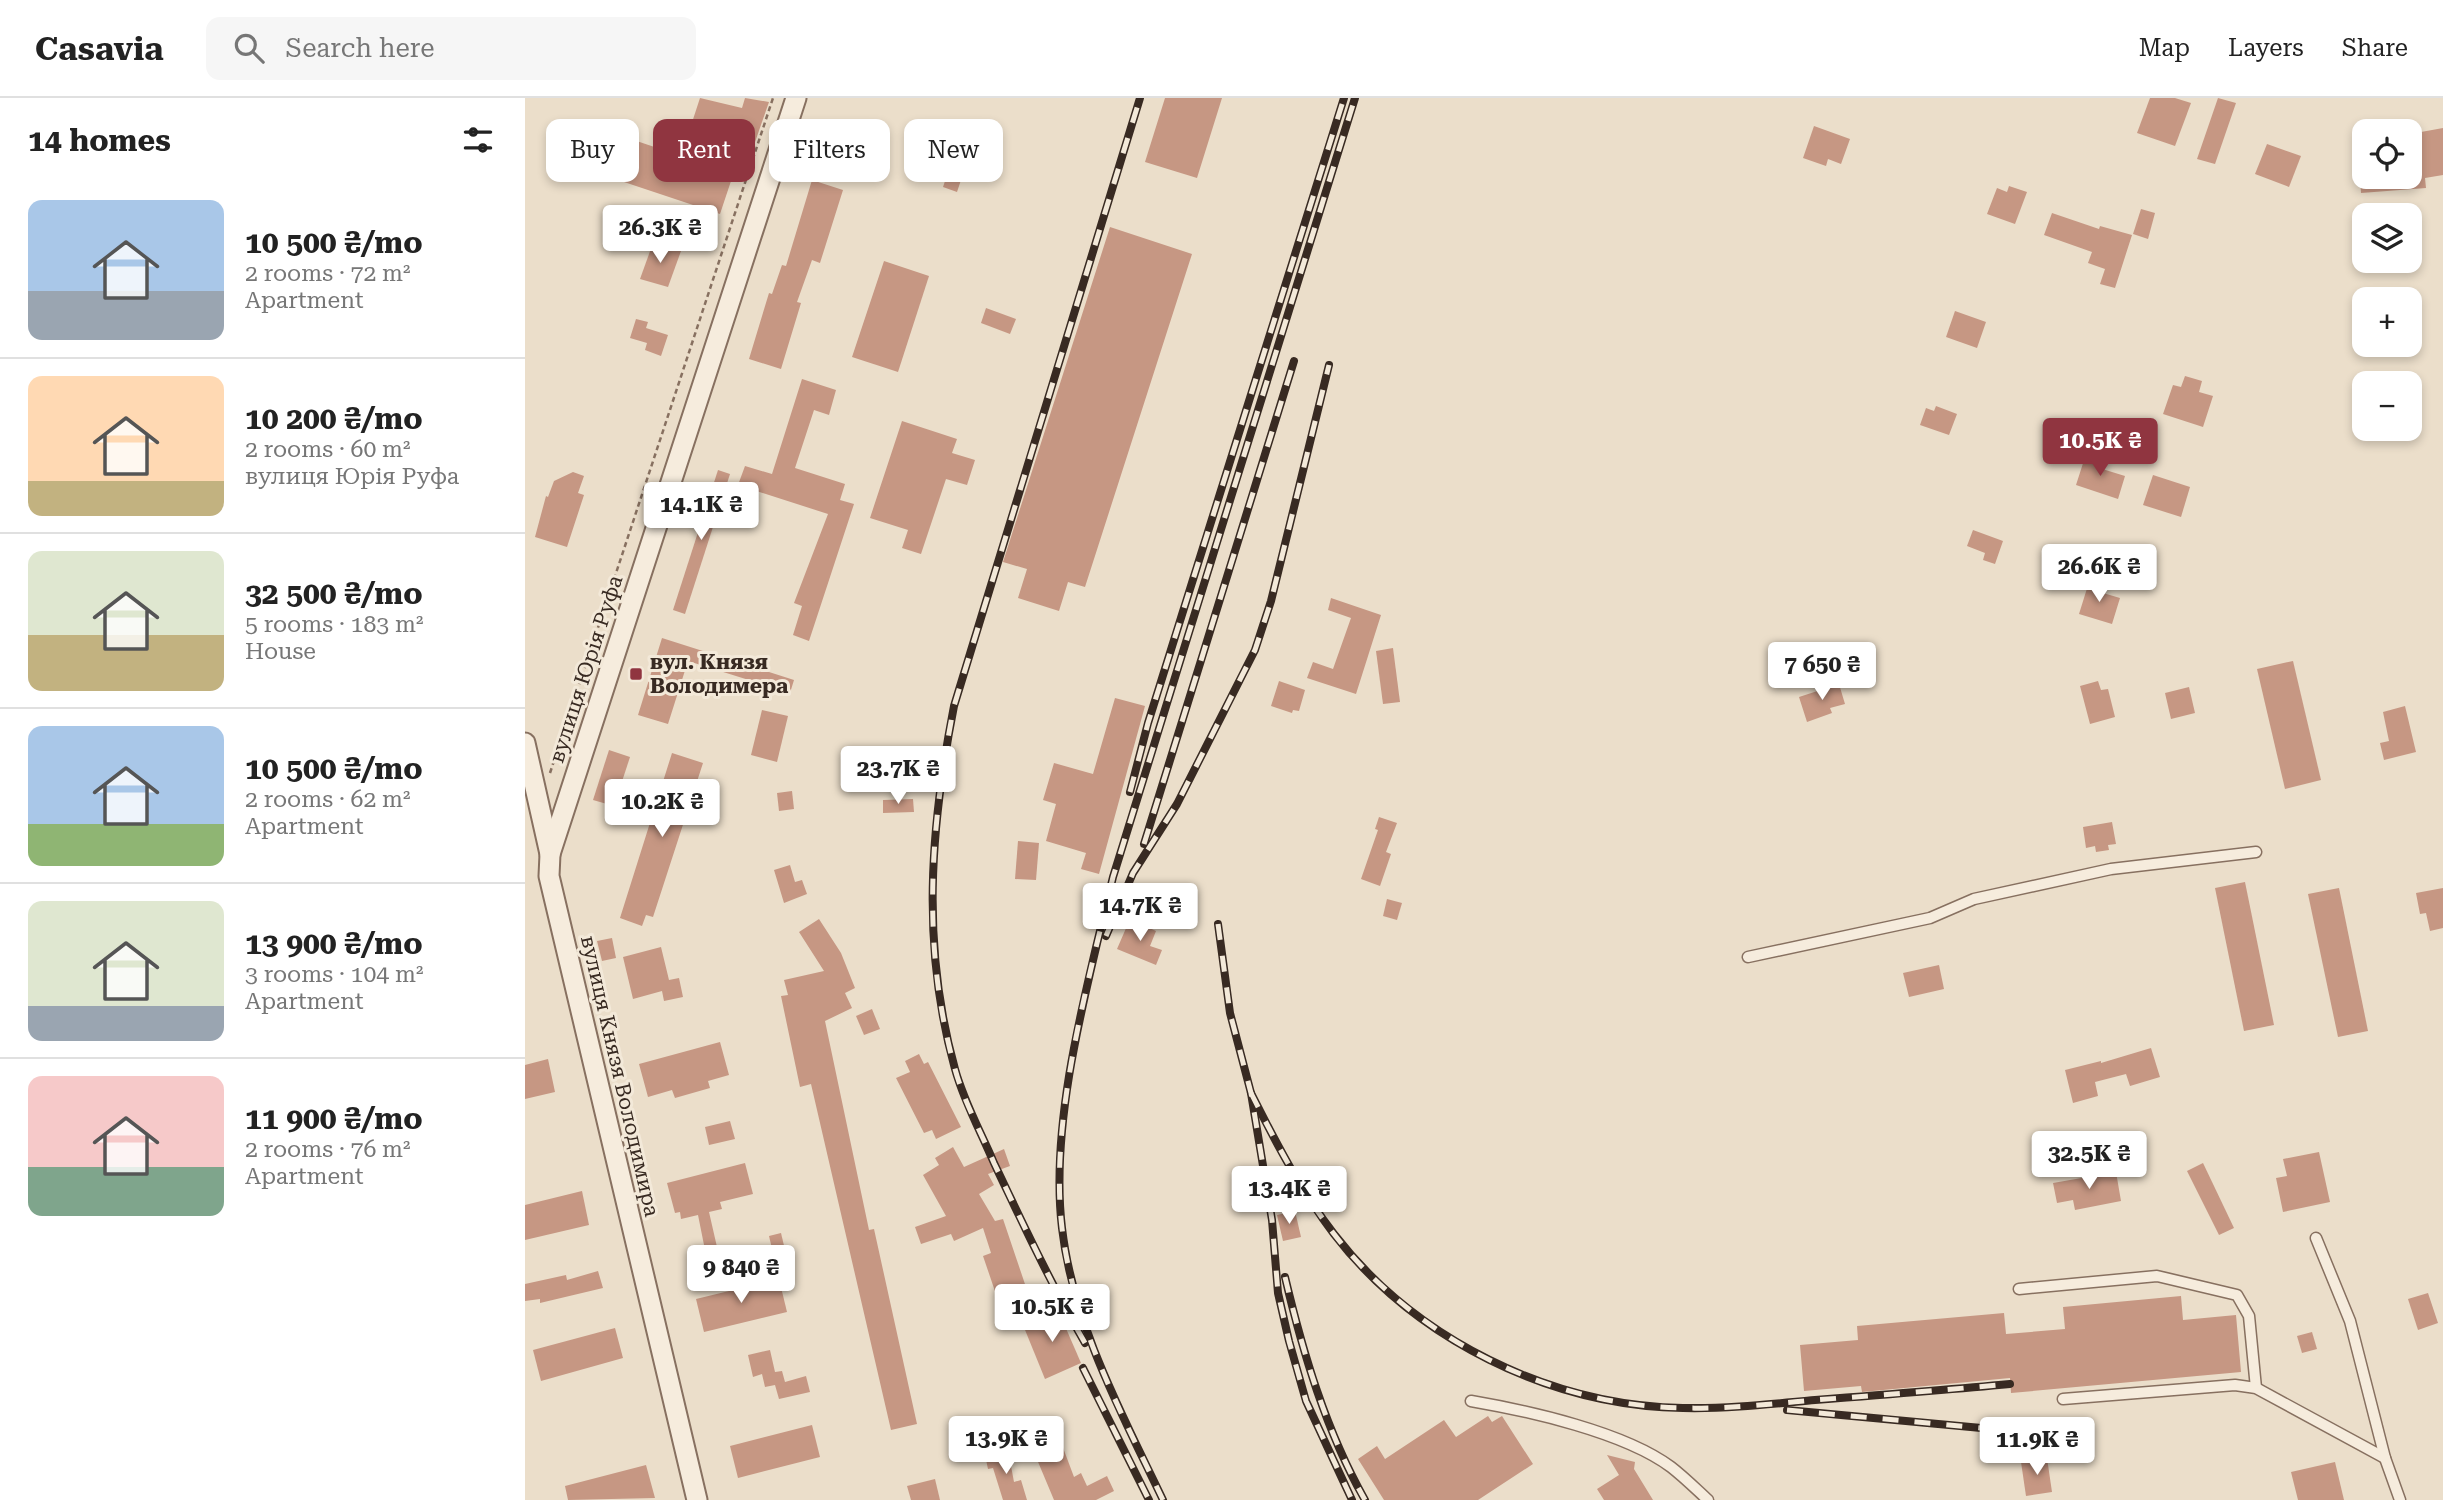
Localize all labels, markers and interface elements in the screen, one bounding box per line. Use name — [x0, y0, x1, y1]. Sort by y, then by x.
search box — [206, 17, 696, 80]
text: Casavia — [35, 29, 164, 68]
icon: search — [230, 29, 268, 67]
text: Search here — [286, 33, 434, 63]
text: Map — [2139, 34, 2190, 62]
text: Layers — [2228, 34, 2304, 62]
text: Share — [2342, 34, 2408, 62]
chip: Buy — [546, 119, 639, 182]
chip: Rent — [653, 119, 755, 182]
chip: Filters — [769, 119, 890, 182]
chip: New — [904, 119, 1003, 182]
map controls — [2352, 119, 2422, 441]
button: locate — [2352, 119, 2422, 189]
icon: filters — [459, 121, 497, 159]
text: 14 homes — [28, 123, 171, 158]
button: layers — [2352, 203, 2422, 273]
pin: 26.3K ₴ — [595, 206, 725, 265]
text: 26.3K ₴ — [619, 214, 701, 241]
text: 10 500 ₴/mo — [245, 225, 423, 260]
icon: home — [84, 228, 168, 312]
text: 2 rooms · 72 m² — [245, 260, 411, 287]
text: Apartment — [245, 287, 364, 314]
button: + — [2352, 287, 2422, 357]
button: − — [2352, 371, 2422, 441]
text: 10 200 ₴/mo — [245, 401, 423, 436]
icon: home — [84, 404, 168, 488]
pin: 10.5K ₴ — [2035, 418, 2165, 478]
text: 10.5K ₴ — [2059, 427, 2141, 454]
text: 2 rooms · 60 m² — [245, 436, 411, 463]
text: вулиця Юрія Руфа — [245, 463, 459, 490]
pin: 14.1K ₴ — [636, 482, 766, 542]
text: 14.1K ₴ — [660, 491, 742, 518]
pin: 26.6K ₴ — [2034, 545, 2164, 604]
text: 26.6K ₴ — [2058, 553, 2140, 580]
street label: вулиця Юрія Руфа — [544, 572, 628, 766]
text: 32 500 ₴/mo — [245, 576, 423, 611]
icon: home — [84, 579, 168, 663]
text: 5 rooms · 183 m² — [245, 611, 423, 638]
text: House — [245, 638, 316, 665]
pin: 7 650 ₴ — [1757, 642, 1887, 702]
place label: вул. Князя Володимера — [650, 650, 789, 698]
text: 7 650 ₴ — [1784, 651, 1860, 678]
marker: вул. Князя Володимера — [628, 666, 644, 682]
pin: 23.7K ₴ — [833, 746, 963, 806]
text: 10 500 ₴/mo — [245, 751, 423, 786]
icon: home — [84, 754, 168, 838]
text: 23.7K ₴ — [857, 755, 939, 782]
pin: 10.2K ₴ — [597, 780, 727, 839]
text: 2 rooms · 62 m² — [245, 786, 411, 813]
text: 10.2K ₴ — [621, 788, 703, 815]
text: Apartment — [245, 813, 364, 840]
pin: 14.7K ₴ — [1075, 884, 1205, 943]
text: 14.7K ₴ — [1099, 892, 1181, 919]
text: 13 900 ₴/mo — [245, 926, 423, 961]
icon: home — [84, 929, 168, 1013]
street label: вулиця Князя Володимира — [576, 933, 664, 1219]
text: 3 rooms · 104 m² — [245, 961, 423, 988]
text: Apartment — [245, 988, 364, 1015]
text: 11 900 ₴/mo — [245, 1101, 423, 1136]
icon: home — [84, 1104, 168, 1188]
pin: 32.5K ₴ — [2024, 1132, 2154, 1191]
text: 2 rooms · 76 m² — [245, 1136, 411, 1163]
text: 32.5K ₴ — [2048, 1140, 2130, 1167]
text: Apartment — [245, 1163, 364, 1190]
pin: 13.4K ₴ — [1224, 1166, 1354, 1226]
text: 13.4K ₴ — [1248, 1175, 1330, 1202]
pin: 9 840 ₴ — [676, 1246, 806, 1305]
text: 9 840 ₴ — [703, 1254, 779, 1281]
pin: 10.5K ₴ — [987, 1284, 1117, 1344]
text: 10.5K ₴ — [1011, 1293, 1093, 1320]
pin: 13.9K ₴ — [941, 1416, 1071, 1476]
pin: 11.9K ₴ — [1972, 1418, 2102, 1477]
text: 13.9K ₴ — [965, 1425, 1047, 1452]
text: 11.9K ₴ — [1996, 1426, 2078, 1453]

